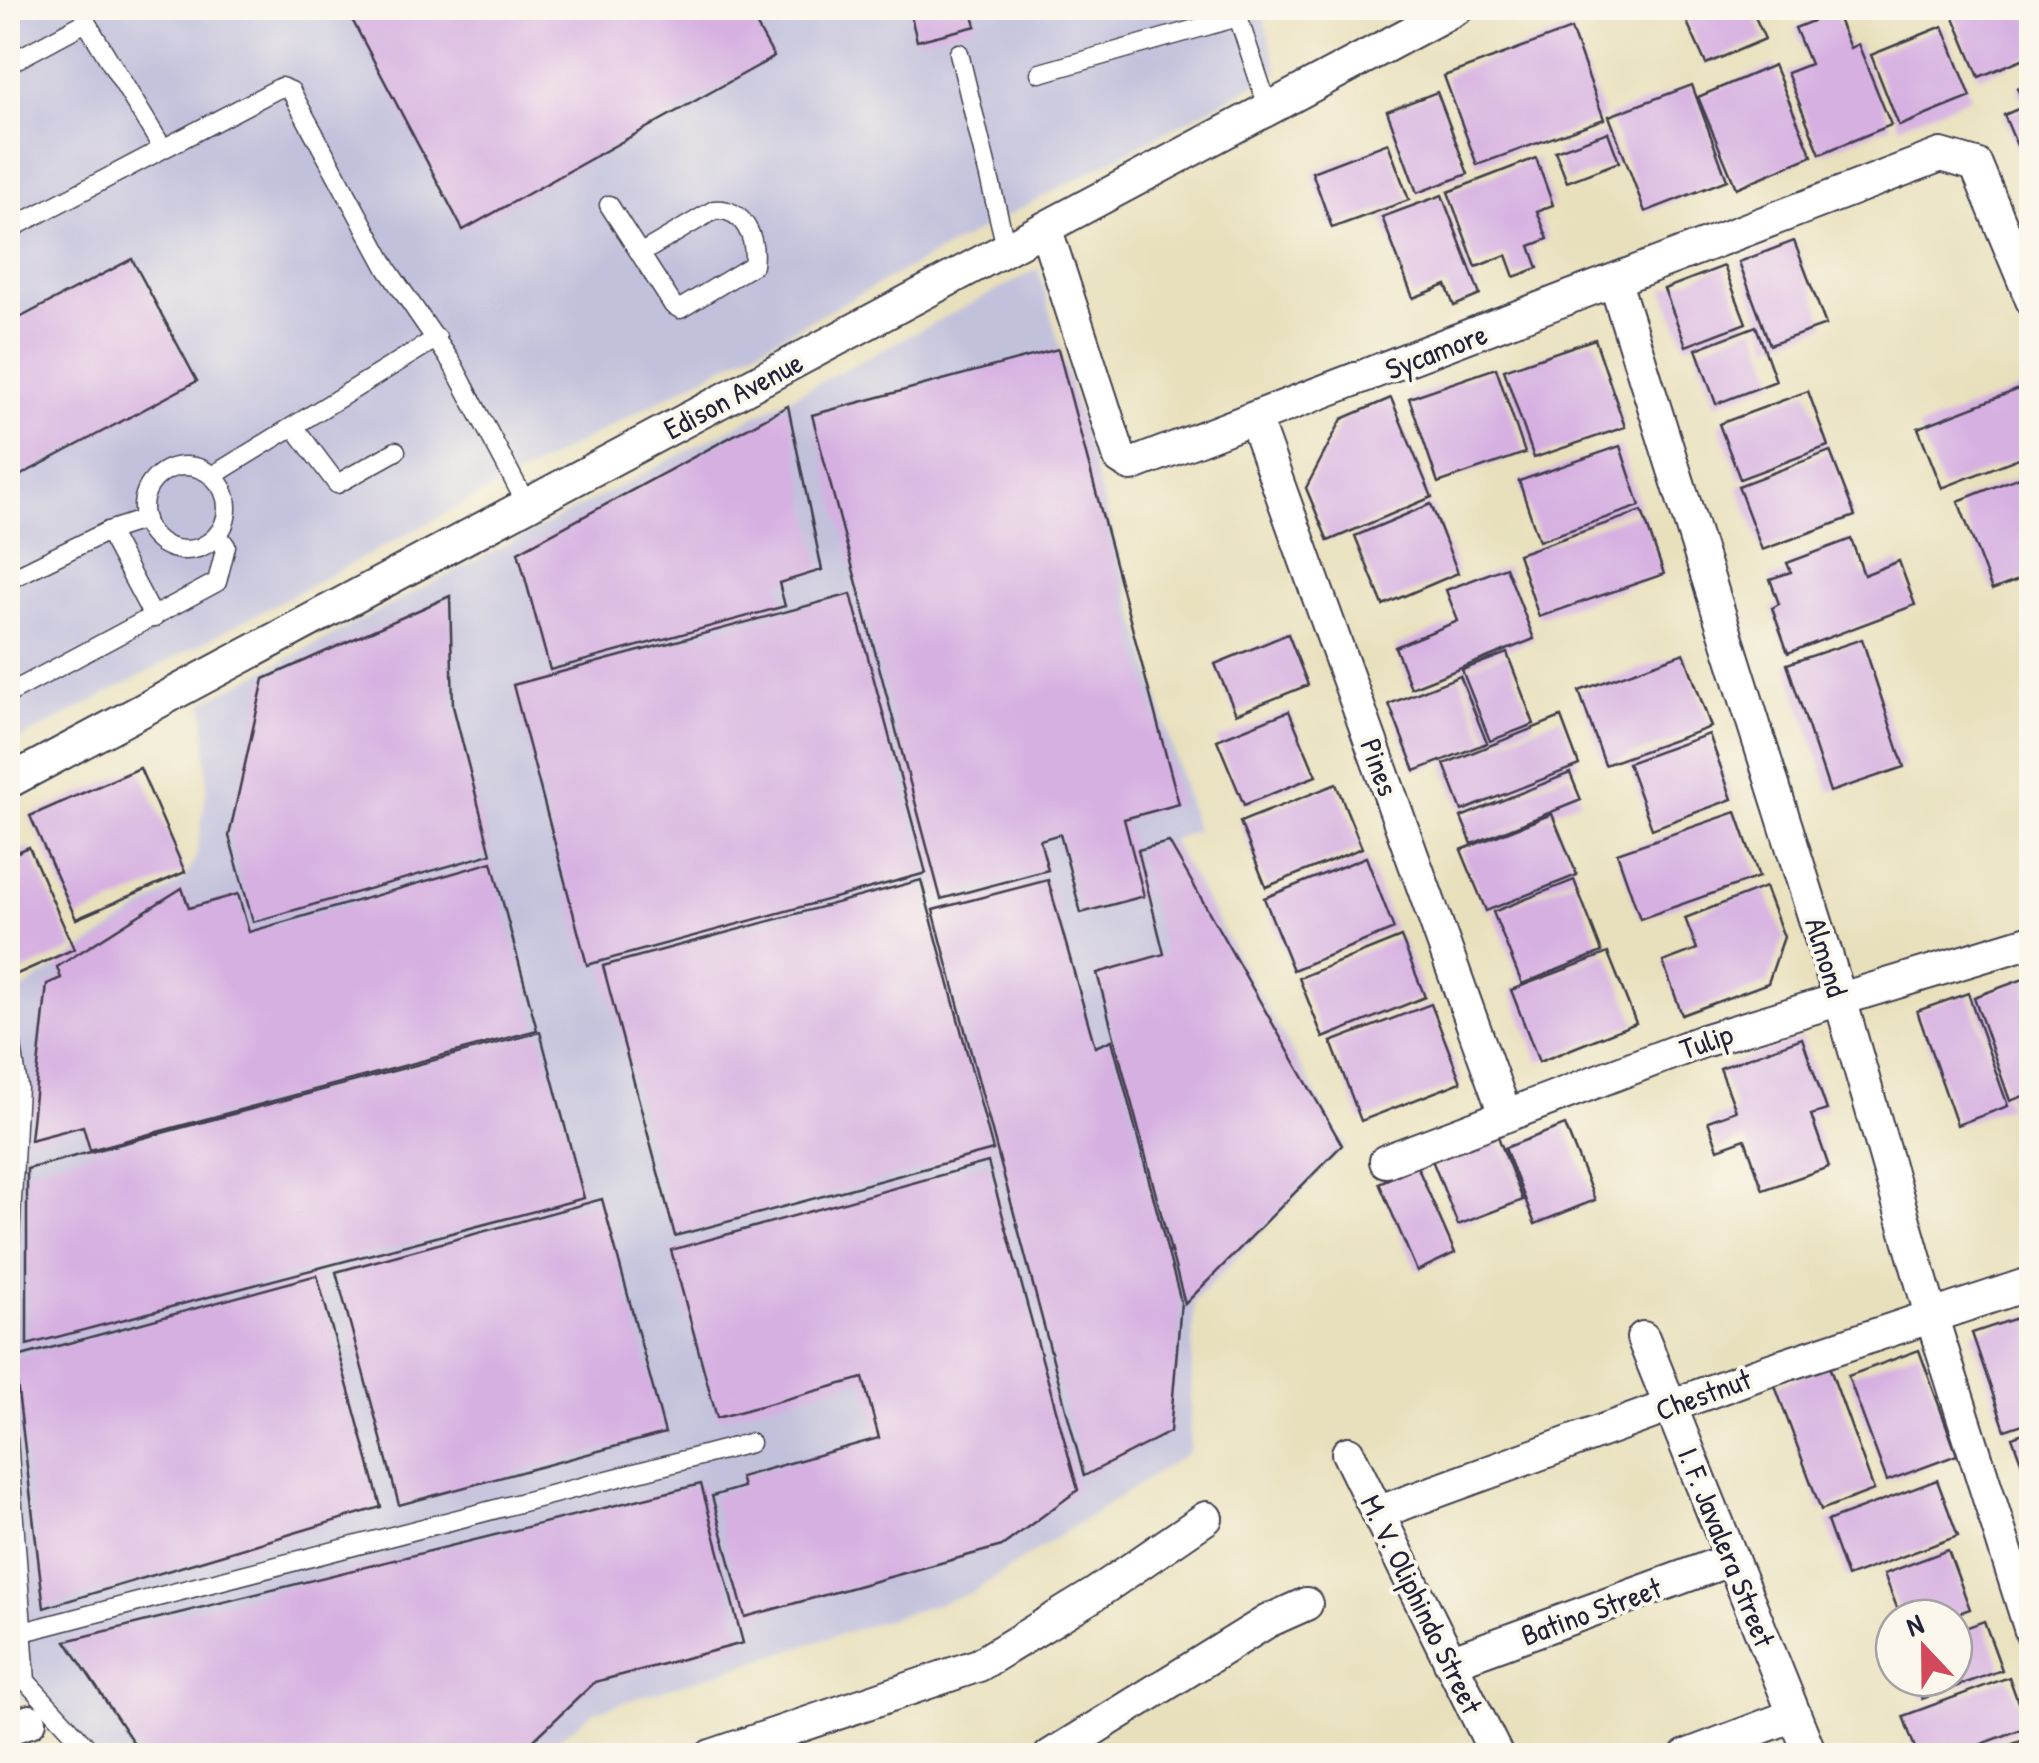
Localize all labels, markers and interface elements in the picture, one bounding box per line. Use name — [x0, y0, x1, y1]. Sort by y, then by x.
street label: Sycamore — [1379, 313, 1493, 389]
street label: Edison Avenue — [657, 342, 809, 448]
street label: Pines — [1351, 733, 1409, 801]
street label: Almond — [1796, 913, 1858, 1002]
street label: Tulip — [1674, 1013, 1738, 1069]
street label: Chestnut — [1650, 1358, 1757, 1430]
street label: I. F. Javalera Street — [1669, 1441, 1785, 1653]
street label: M. V. Oliphindo Street — [1352, 1488, 1493, 1721]
street label: Batino Street — [1515, 1567, 1667, 1655]
north arrow — [1874, 1598, 1974, 1698]
text: N — [1901, 1604, 1929, 1645]

